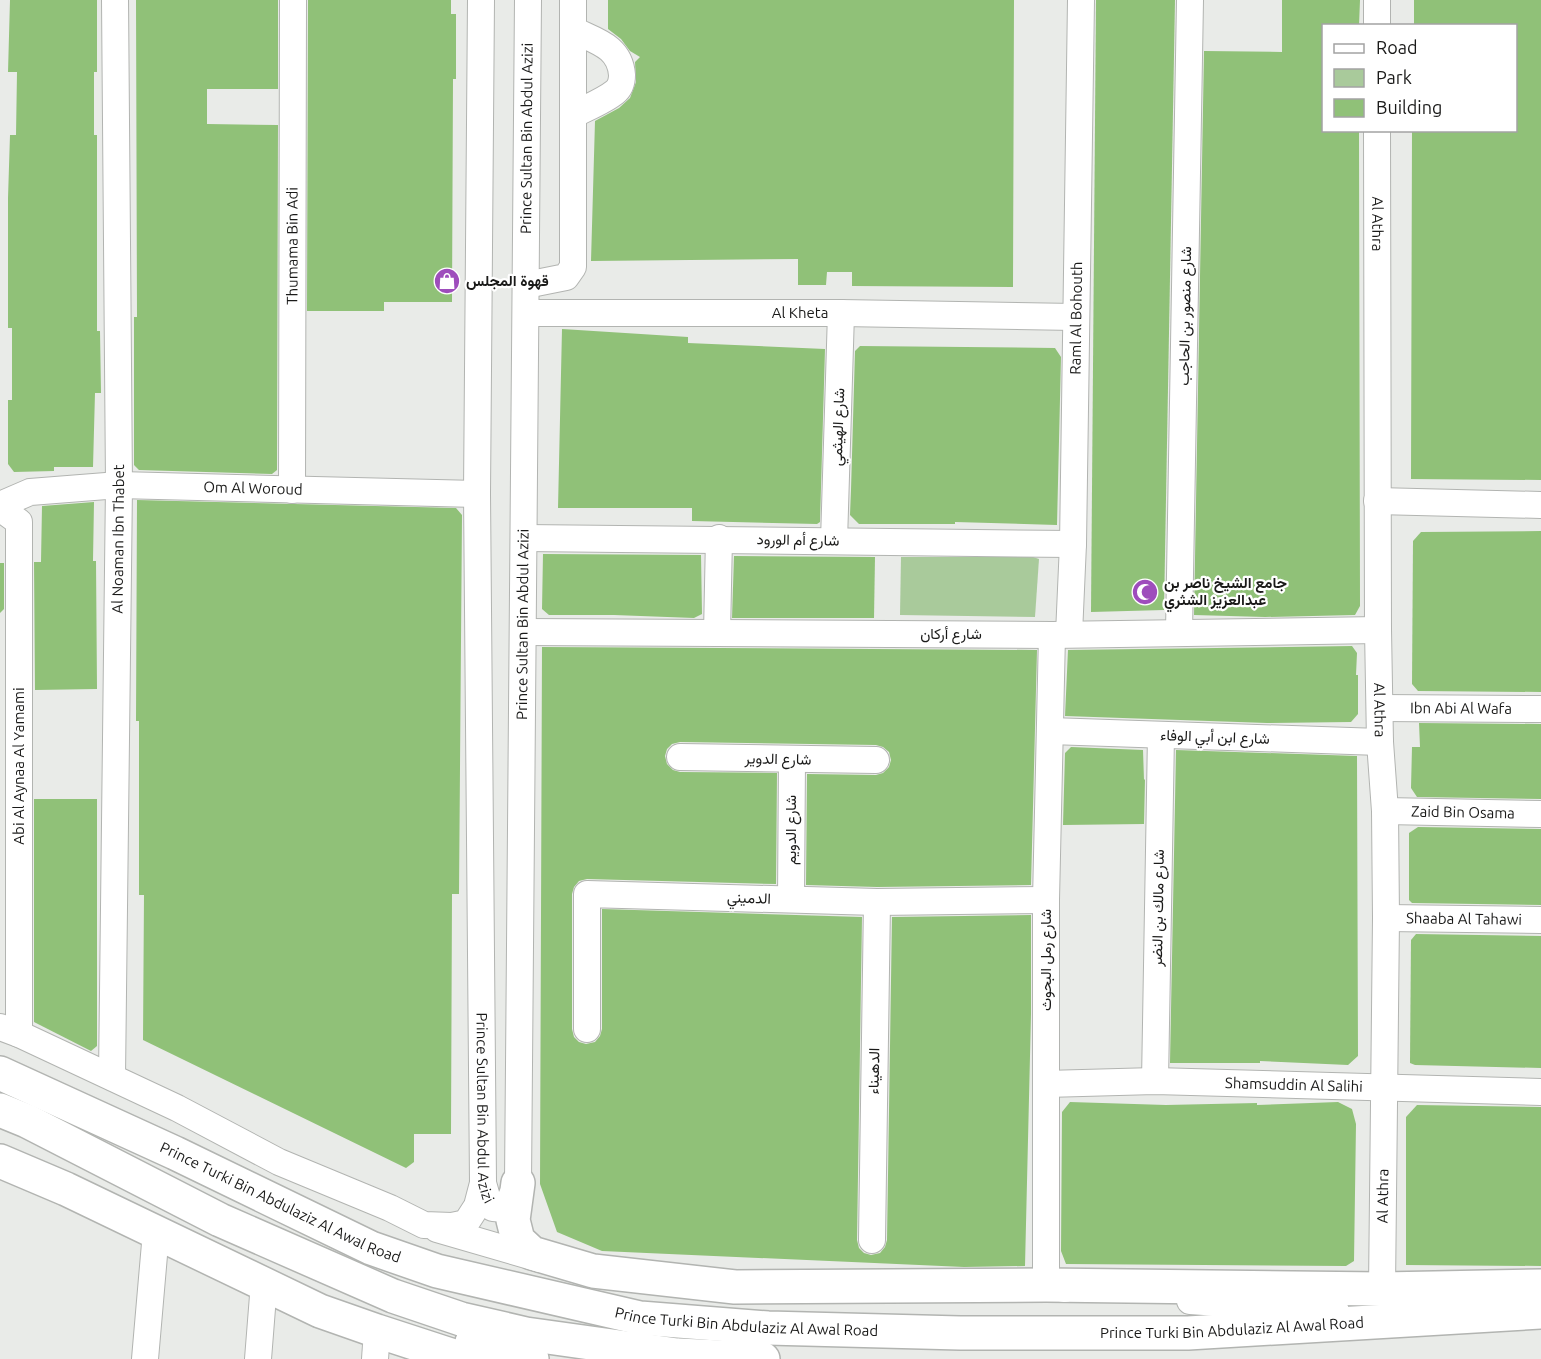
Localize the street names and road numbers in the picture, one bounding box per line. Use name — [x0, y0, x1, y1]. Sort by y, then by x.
street label: Prince Sultan Bin Abdul Azizi — [517, 43, 536, 234]
street label: Thumama Bin Adi — [283, 187, 301, 305]
street label: Al Athra — [1369, 197, 1386, 251]
street label: شارع منصور بن الحاجب — [1175, 246, 1197, 386]
street label: Raml Al Bohouth — [1066, 261, 1085, 375]
street label: Al Kheta — [772, 304, 828, 321]
street label: شارع الهيثمي — [828, 387, 852, 467]
street label: Al Noaman Ibn Thabet — [108, 464, 127, 614]
street label: Om Al Woroud — [203, 478, 303, 498]
street label: Prince Sultan Bin Abdul Azizi — [513, 529, 532, 720]
street label: شارع أم الورود — [756, 530, 840, 552]
street label: شارع أركان — [920, 625, 982, 645]
street label: Al Athra — [1371, 682, 1389, 738]
street label: Abi Al Aynaa Al Yamami — [10, 687, 27, 845]
street label: Ibn Abi Al Wafa — [1410, 699, 1512, 717]
street label: شارع ابن أبي الوفاء — [1160, 726, 1270, 752]
street label: شارع الدوير — [743, 749, 812, 771]
street label: شارع الدويم — [782, 795, 802, 865]
street label: Zaid Bin Osama — [1411, 803, 1515, 821]
street label: شارع مالك بن النضر — [1148, 849, 1170, 968]
street label: الدميني — [727, 888, 771, 912]
street label: شارع رمل البحوث — [1037, 909, 1057, 1011]
street label: Shaaba Al Tahawi — [1406, 909, 1522, 928]
street label: Prince Sultan Bin Abdul Azizi — [474, 1012, 498, 1206]
street label: الدهيناء — [865, 1047, 883, 1095]
street label: Shamsuddin Al Salihi — [1225, 1074, 1363, 1095]
street label: Prince Turki Bin Abdulaziz Al Awal Road — [158, 1138, 403, 1266]
street label: Al Athra — [1374, 1168, 1391, 1223]
street label: Prince Turki Bin Abdulaziz Al Awal Road — [613, 1303, 878, 1339]
street label: Prince Turki Bin Abdulaziz Al Awal Road — [1100, 1314, 1364, 1341]

